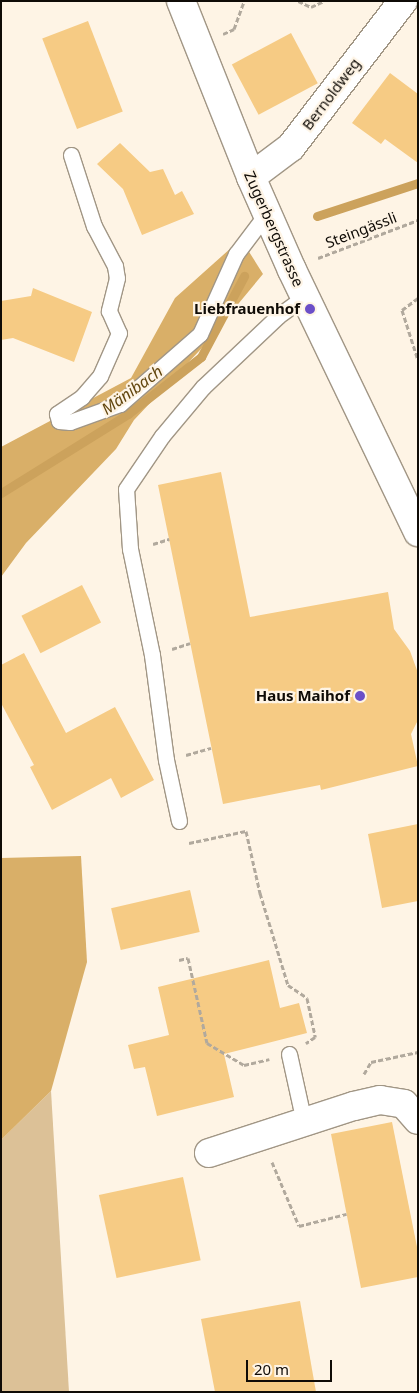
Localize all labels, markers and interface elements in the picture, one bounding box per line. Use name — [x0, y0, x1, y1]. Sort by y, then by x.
street label: Bernoldweg — [298, 55, 364, 133]
street label: Zugerbergstrasse — [240, 169, 308, 289]
street label: Steingässli — [323, 208, 399, 252]
place label: Liebfrauenhof — [194, 300, 300, 318]
marker: Liebfrauenhof — [304, 303, 316, 315]
water label: Mänibach — [98, 361, 166, 419]
place label: Haus Maihof — [256, 687, 350, 705]
marker: Haus Maihof — [354, 690, 366, 702]
scale bar — [249, 1350, 335, 1382]
text: 20 m — [254, 1359, 289, 1379]

